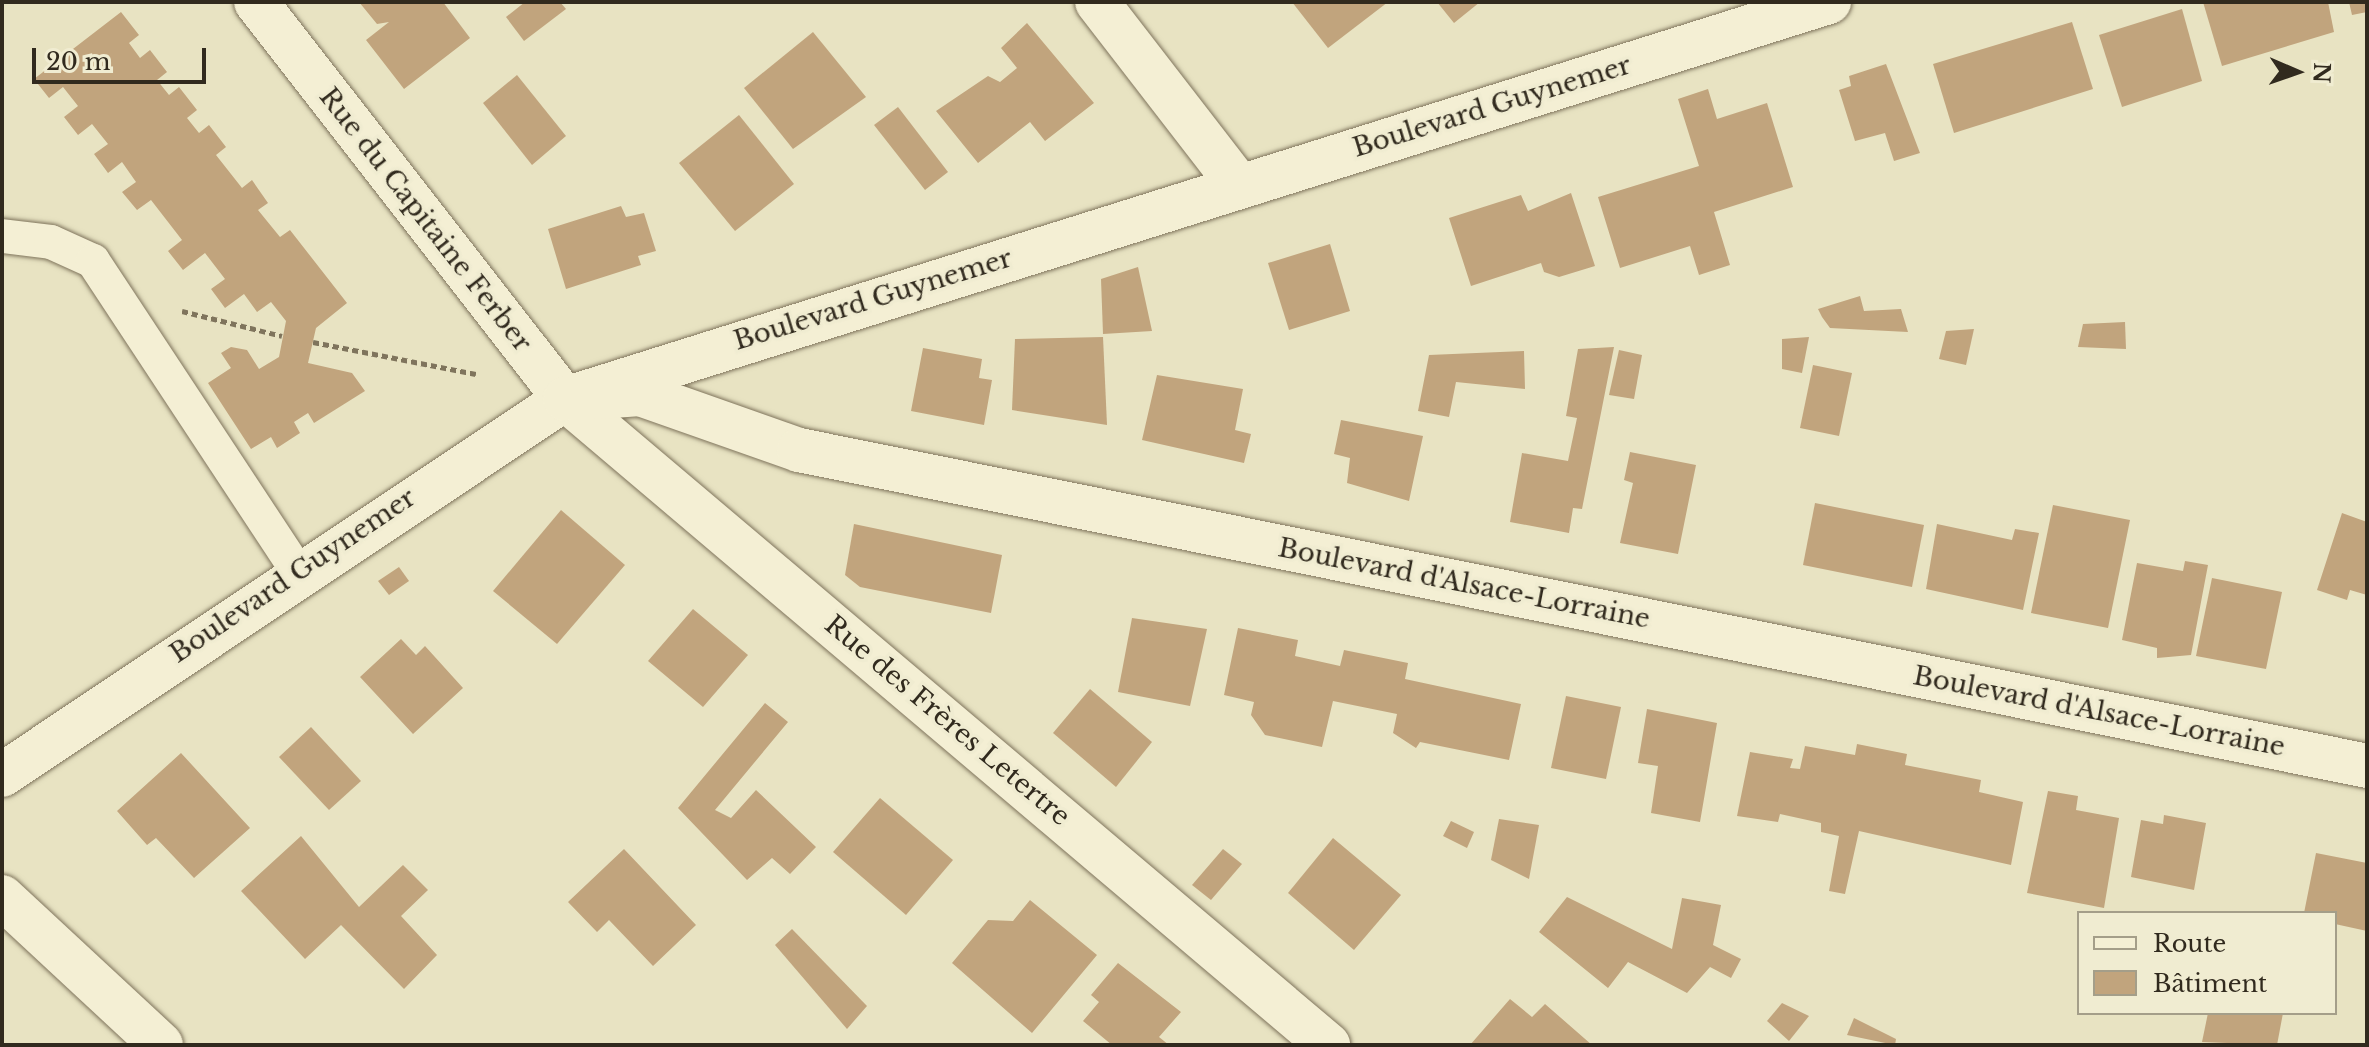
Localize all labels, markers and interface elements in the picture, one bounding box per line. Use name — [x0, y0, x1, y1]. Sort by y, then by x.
scale bar — [36, 32, 210, 82]
north arrow — [2257, 32, 2337, 112]
text: 20 m — [46, 47, 111, 76]
street label: Boulevard Guynemer — [1349, 50, 1635, 164]
text: N — [2308, 62, 2335, 84]
street label: Rue du Capitaine Ferber — [312, 82, 538, 358]
street label: Boulevard Guynemer — [730, 243, 1016, 357]
street label: Boulevard Guynemer — [164, 482, 422, 670]
street label: Boulevard d'Alsace-Lorraine — [1276, 533, 1652, 635]
street label: Rue des Frères Letertre — [818, 609, 1076, 833]
street label: Boulevard d'Alsace-Lorraine — [1911, 661, 2287, 763]
legend — [2077, 911, 2337, 1015]
text: Route — [2153, 929, 2226, 958]
text: Bâtiment — [2153, 969, 2267, 998]

